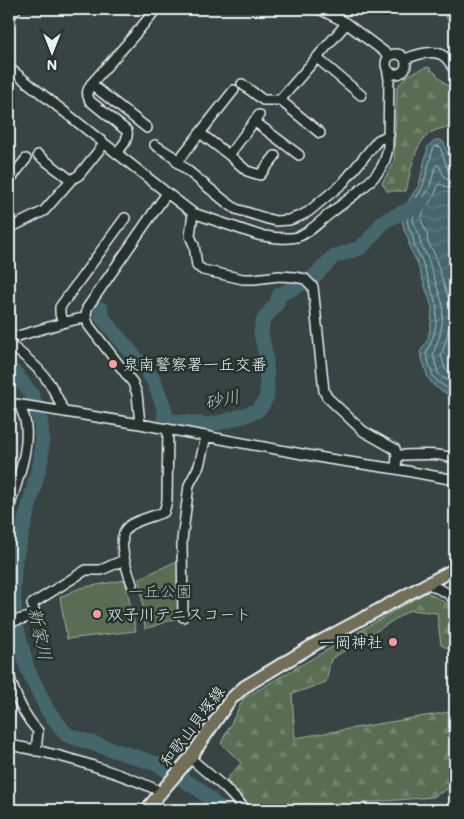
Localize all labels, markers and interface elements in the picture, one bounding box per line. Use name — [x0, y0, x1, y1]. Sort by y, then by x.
north arrow — [28, 28, 78, 78]
text: N — [47, 56, 57, 75]
place label: 泉南警察署一丘交番 — [123, 353, 267, 374]
marker: 泉南警察署一丘交番 — [107, 358, 119, 370]
water label: 砂川 — [202, 384, 242, 415]
park label: 一丘公園 — [128, 580, 192, 601]
place label: 双子川テニスコート — [107, 603, 251, 624]
water label: 新家川 — [24, 605, 58, 663]
marker: 双子川テニスコート — [91, 608, 103, 620]
place label: 一岡神社 — [319, 631, 383, 652]
marker: 一岡神社 — [387, 636, 399, 648]
street label: 和歌山貝塚線 — [154, 681, 229, 770]

